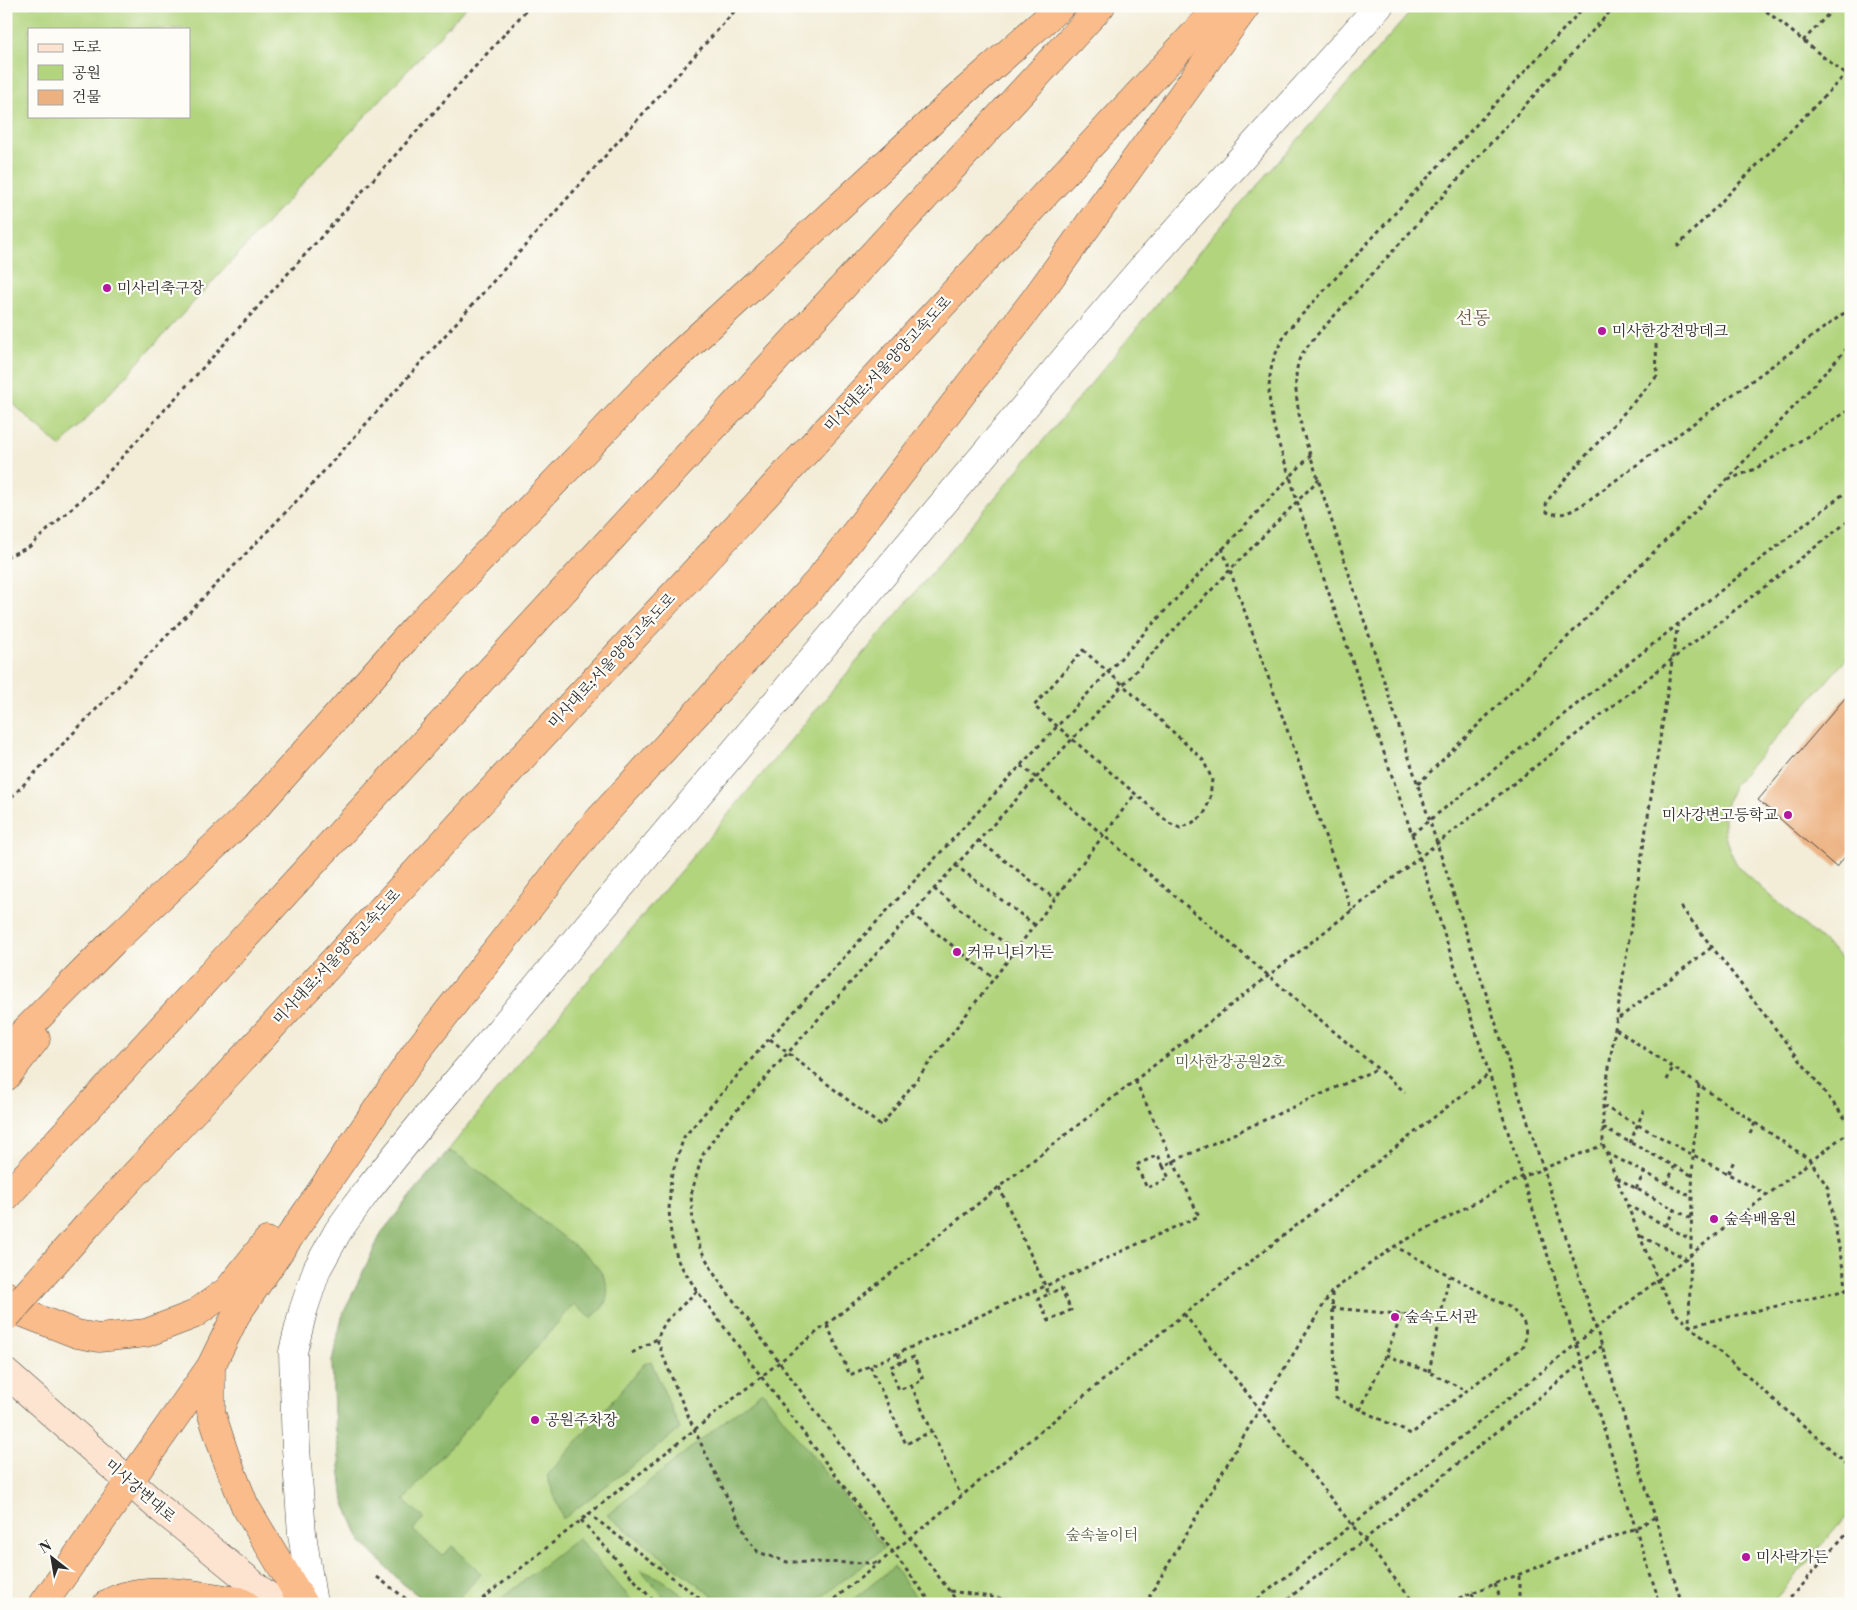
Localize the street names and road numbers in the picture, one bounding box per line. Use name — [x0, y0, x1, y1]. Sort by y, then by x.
street label: 미사대로;서울양양고속도로 — [820, 292, 956, 436]
street label: 미사대로;서울양양고속도로 — [544, 589, 680, 733]
street label: 미사대로;서울양양고속도로 — [269, 885, 405, 1029]
street label: 미사강변대로 — [101, 1455, 179, 1527]

